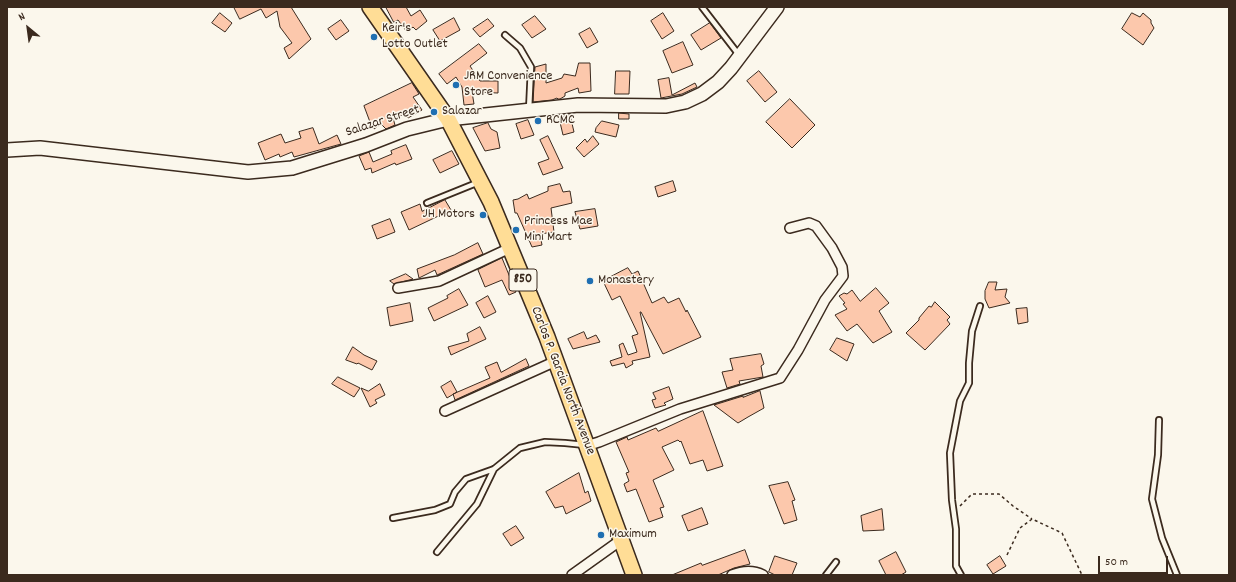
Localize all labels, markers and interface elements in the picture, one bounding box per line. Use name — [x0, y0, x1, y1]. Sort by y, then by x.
north arrow — [8, 8, 48, 48]
text: N — [16, 9, 28, 26]
place label: Keir's Lotto Outlet — [382, 21, 448, 54]
marker: Keir's Lotto Outlet — [369, 32, 379, 42]
place label: JRM Convenience Store — [464, 69, 552, 102]
marker: JRM Convenience Store — [451, 80, 461, 90]
street label: Salazar Street — [344, 102, 422, 142]
place label: Salazar — [442, 104, 482, 120]
marker: Salazar — [429, 107, 439, 117]
place label: RCMC — [546, 113, 575, 129]
marker: RCMC — [533, 116, 543, 126]
place label: JH Motors — [423, 207, 475, 223]
marker: JH Motors — [478, 210, 488, 220]
place label: Princess Mae Mini Mart — [524, 214, 592, 246]
marker: Princess Mae Mini Mart — [511, 225, 521, 235]
road number: 850 — [509, 269, 537, 291]
place label: Monastery — [598, 273, 654, 289]
marker: Monastery — [585, 276, 595, 286]
street label: Carlos P. Garcia North Avenue — [526, 304, 598, 458]
place label: Maximum — [609, 527, 657, 543]
marker: Maximum — [596, 530, 606, 540]
scale bar — [1100, 548, 1170, 574]
text: 50 m — [1105, 554, 1128, 571]

